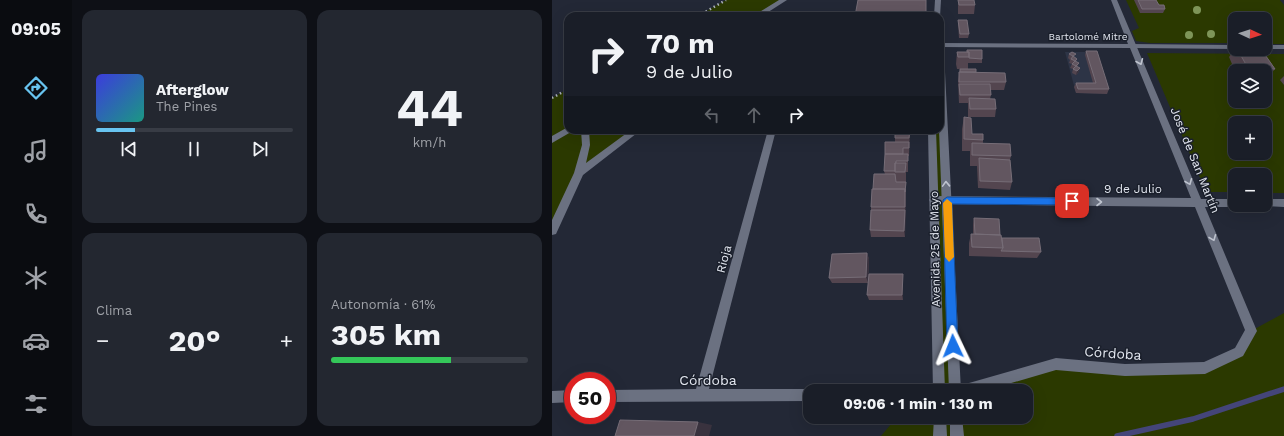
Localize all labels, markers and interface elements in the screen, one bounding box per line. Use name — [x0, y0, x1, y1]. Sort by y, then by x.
north arrow — [1228, 12, 1272, 56]
map controls — [1228, 12, 1272, 212]
text: 09:05 — [11, 18, 61, 39]
text: 70 m — [646, 27, 715, 60]
icon: right — [580, 28, 632, 80]
street label: Bartolomé Mitre — [1048, 31, 1128, 42]
one-way arrow — [1135, 58, 1143, 65]
text: 9 de Julio — [646, 61, 733, 82]
button: layers — [1228, 64, 1272, 108]
icon: directions — [22, 74, 50, 102]
text: 44 — [396, 78, 463, 139]
text: Afterglow — [156, 81, 229, 99]
text: The Pines — [156, 99, 217, 114]
icon: left — [701, 104, 723, 126]
icon: ahead — [743, 104, 765, 126]
icon: right — [785, 104, 807, 126]
street label: José de San Martín — [1167, 105, 1223, 215]
button: + — [1228, 116, 1272, 160]
text: km/h — [413, 135, 446, 150]
icon: music — [22, 137, 50, 165]
icon: previous — [118, 138, 140, 160]
icon: pause — [183, 138, 205, 160]
icon: next — [249, 138, 271, 160]
button: − — [1228, 168, 1272, 212]
one-way arrow — [1185, 178, 1193, 185]
one-way arrow — [942, 181, 951, 187]
street label: 9 de Julio — [1104, 182, 1162, 196]
pin — [1055, 184, 1089, 218]
icon: arrive — [1061, 190, 1083, 212]
street label: Avenida 25 de Mayo — [927, 191, 943, 307]
one-way arrow — [1096, 198, 1102, 206]
icon: phone — [22, 200, 50, 228]
one-way arrow — [1208, 235, 1216, 242]
street label: Rioja — [714, 243, 734, 274]
icon: climate — [22, 264, 50, 292]
text: Autonomía · 61% — [331, 297, 435, 312]
text: Clima — [96, 303, 132, 318]
text: 305 km — [331, 317, 441, 352]
text: 20° — [168, 323, 221, 358]
position arrow — [932, 325, 974, 367]
icon: car — [22, 327, 50, 355]
text: − — [96, 328, 109, 353]
text: + — [280, 328, 293, 353]
street label: Córdoba — [1084, 343, 1142, 363]
speed limit sign: 50 — [564, 372, 616, 424]
street label: Córdoba — [679, 372, 737, 388]
icon: filters — [22, 390, 50, 418]
text: 09:06 · 1 min · 130 m — [843, 395, 993, 413]

